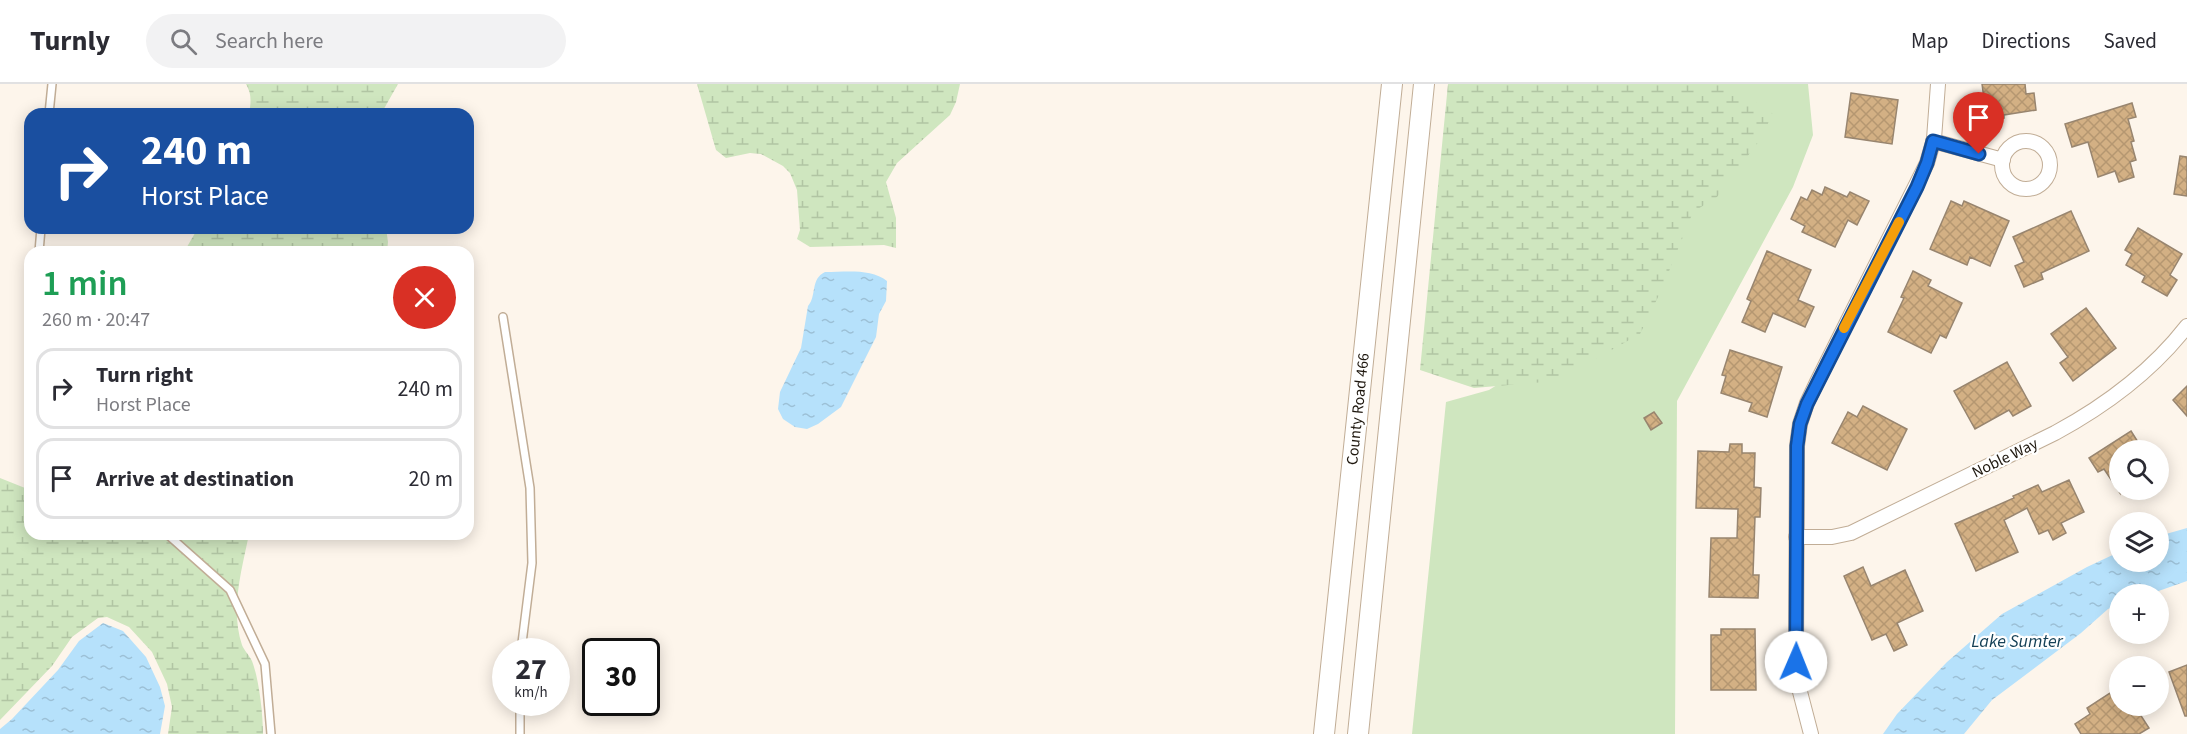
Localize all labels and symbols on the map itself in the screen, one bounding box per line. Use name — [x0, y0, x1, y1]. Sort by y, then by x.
pin — [1953, 92, 2004, 154]
street label: County Road 466 — [1341, 352, 1375, 466]
street label: Noble Way — [1968, 432, 2042, 483]
water label: Lake Sumter — [1971, 629, 2064, 654]
position arrow — [1764, 630, 1828, 694]
speed limit sign: 30 — [582, 638, 660, 716]

